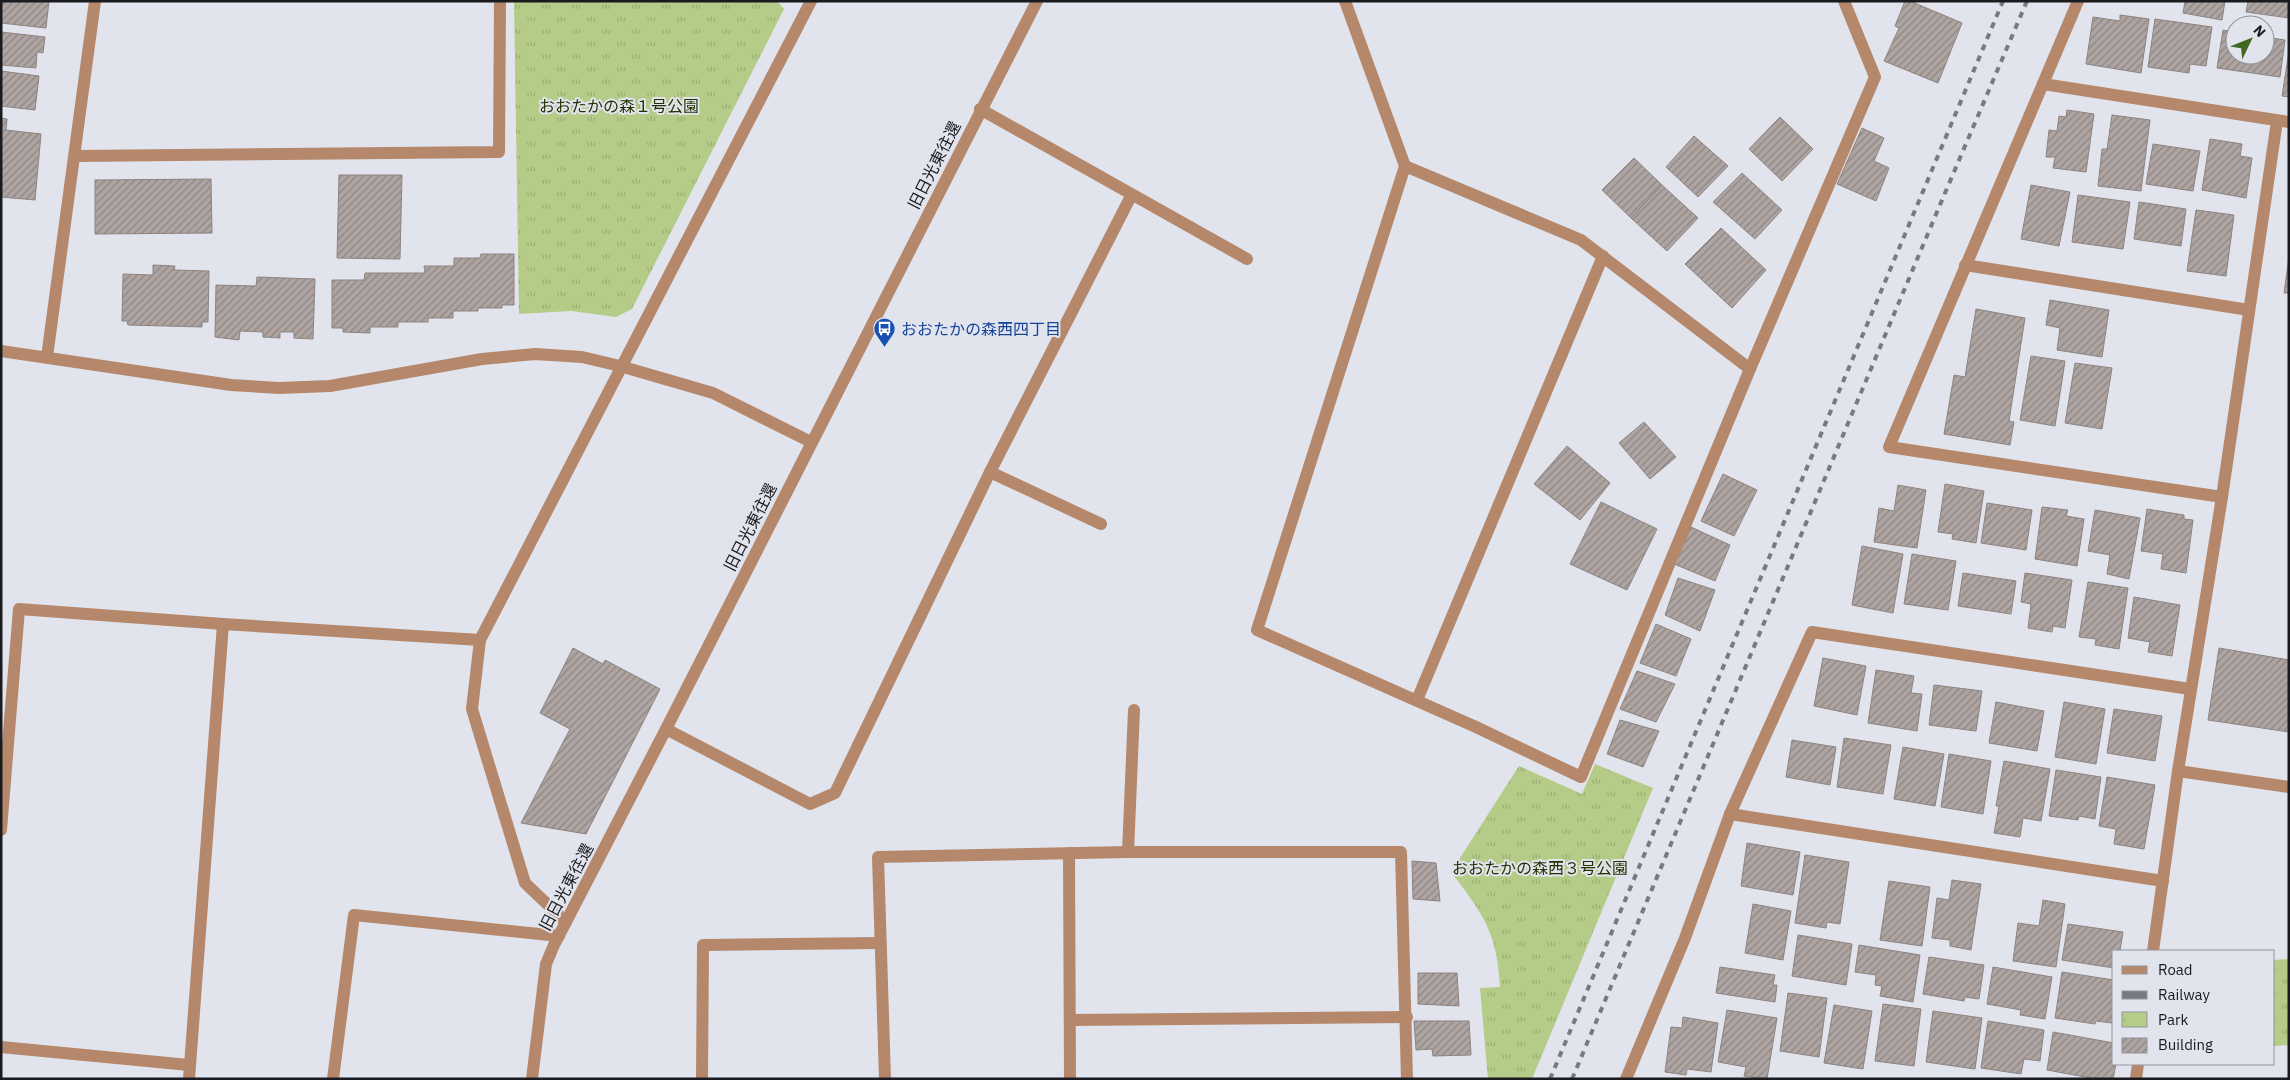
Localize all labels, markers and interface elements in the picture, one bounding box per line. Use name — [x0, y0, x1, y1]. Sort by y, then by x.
north arrow — [2225, 15, 2275, 65]
text: N — [2249, 21, 2270, 41]
park label: おおたかの森１号公園 — [539, 96, 699, 116]
street label: 旧日光東往還 — [903, 118, 965, 212]
bus stop icon: おおたかの森西四丁目 — [873, 317, 897, 348]
place label: おおたかの森西四丁目 — [901, 319, 1061, 339]
street label: 旧日光東往還 — [719, 480, 781, 574]
street label: 旧日光東往還 — [535, 840, 597, 934]
park label: おおたかの森西３号公園 — [1452, 858, 1628, 878]
legend — [2112, 950, 2275, 1065]
text: Road — [2158, 960, 2193, 979]
text: Railway — [2158, 985, 2211, 1004]
text: Park — [2158, 1010, 2188, 1029]
text: Building — [2158, 1035, 2213, 1054]

